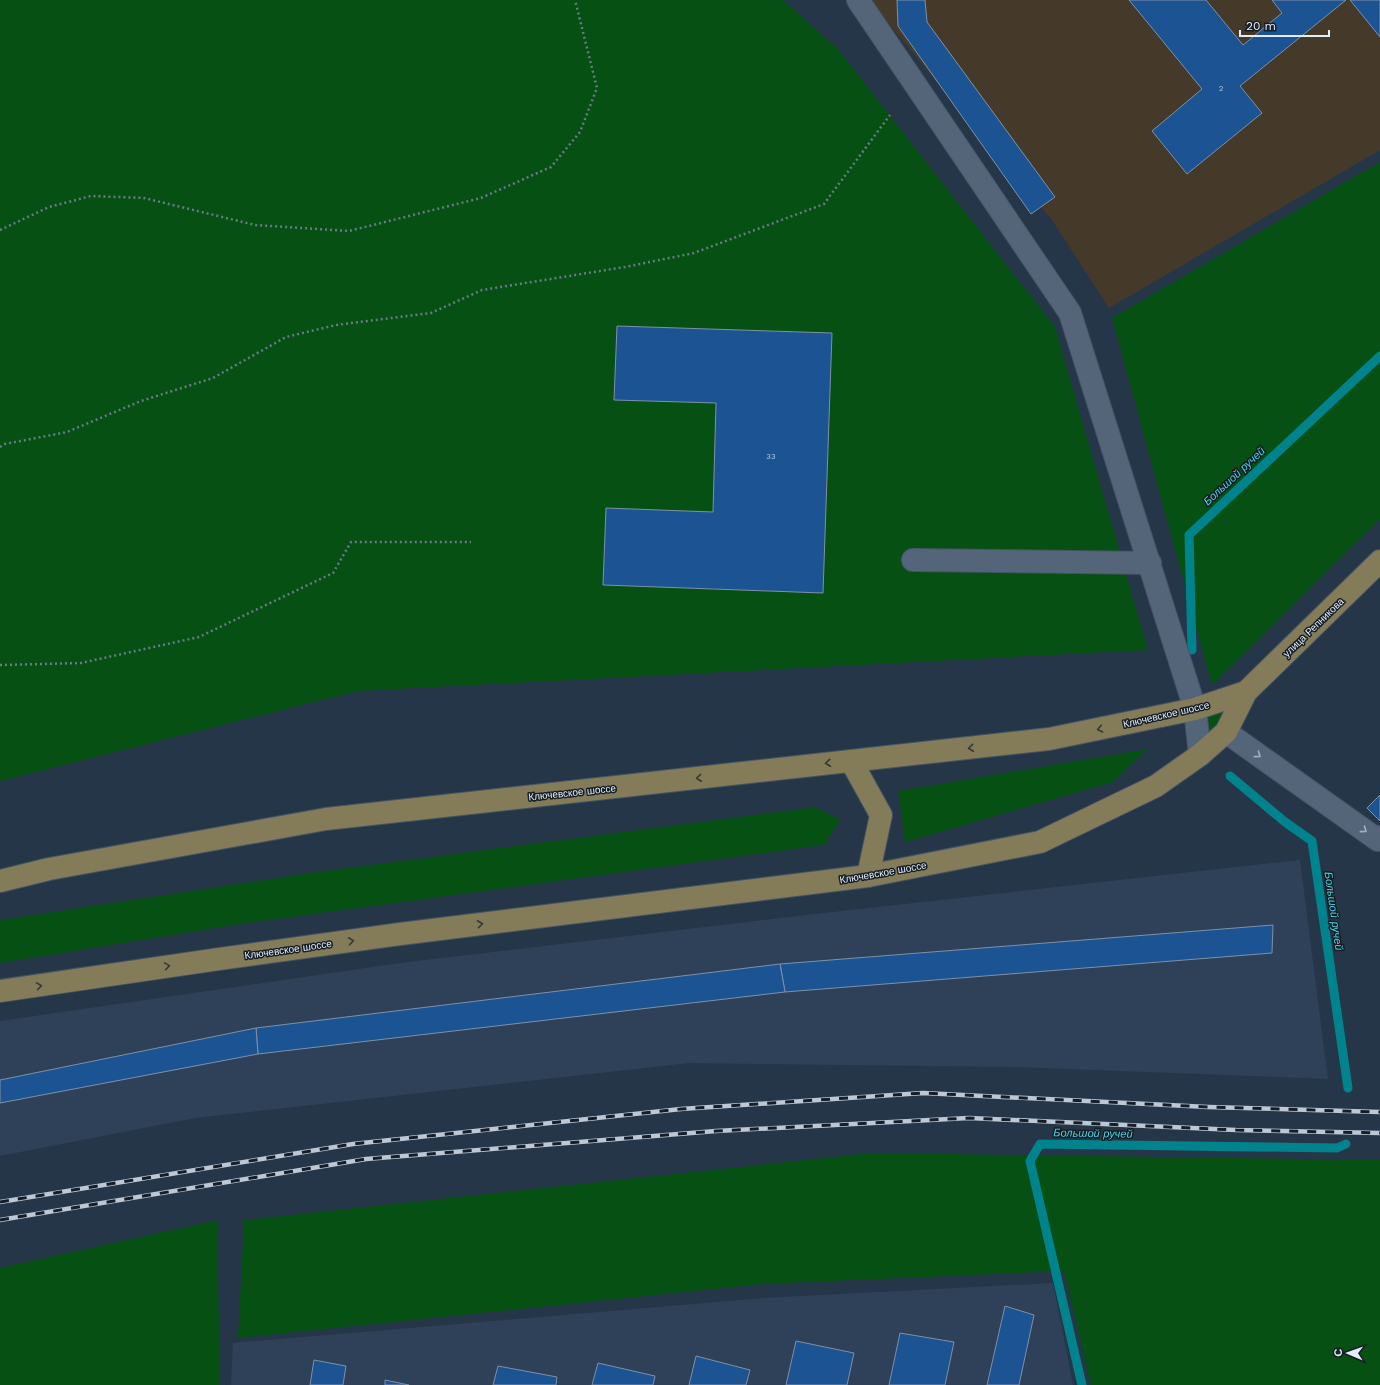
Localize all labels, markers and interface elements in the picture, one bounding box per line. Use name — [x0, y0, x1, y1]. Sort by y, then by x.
scale bar — [1240, 12, 1329, 38]
text: 20 m — [1246, 19, 1276, 33]
house number: 2 — [1219, 84, 1224, 93]
water label: Большой ручей — [1201, 445, 1268, 508]
house number: 33 — [766, 452, 776, 461]
street label: улица Репникова — [1281, 595, 1346, 659]
street label: Ключевское шоссе — [1122, 699, 1211, 730]
one-way arrow — [1097, 724, 1103, 733]
one-way arrow — [968, 743, 974, 752]
one-way arrow — [1254, 750, 1261, 758]
one-way arrow — [825, 758, 831, 767]
one-way arrow — [696, 773, 702, 782]
street label: Ключевское шоссе — [528, 782, 617, 803]
one-way arrow — [1359, 825, 1366, 832]
street label: Ключевское шоссе — [839, 859, 928, 886]
water label: Большой ручей — [1322, 871, 1345, 951]
one-way arrow — [477, 920, 483, 929]
one-way arrow — [348, 937, 354, 946]
street label: Ключевское шоссе — [244, 938, 333, 961]
one-way arrow — [164, 962, 170, 971]
one-way arrow — [35, 982, 42, 991]
water label: Большой ручей — [1053, 1126, 1133, 1141]
north arrow — [1328, 1333, 1368, 1373]
text: С — [1332, 1348, 1345, 1357]

